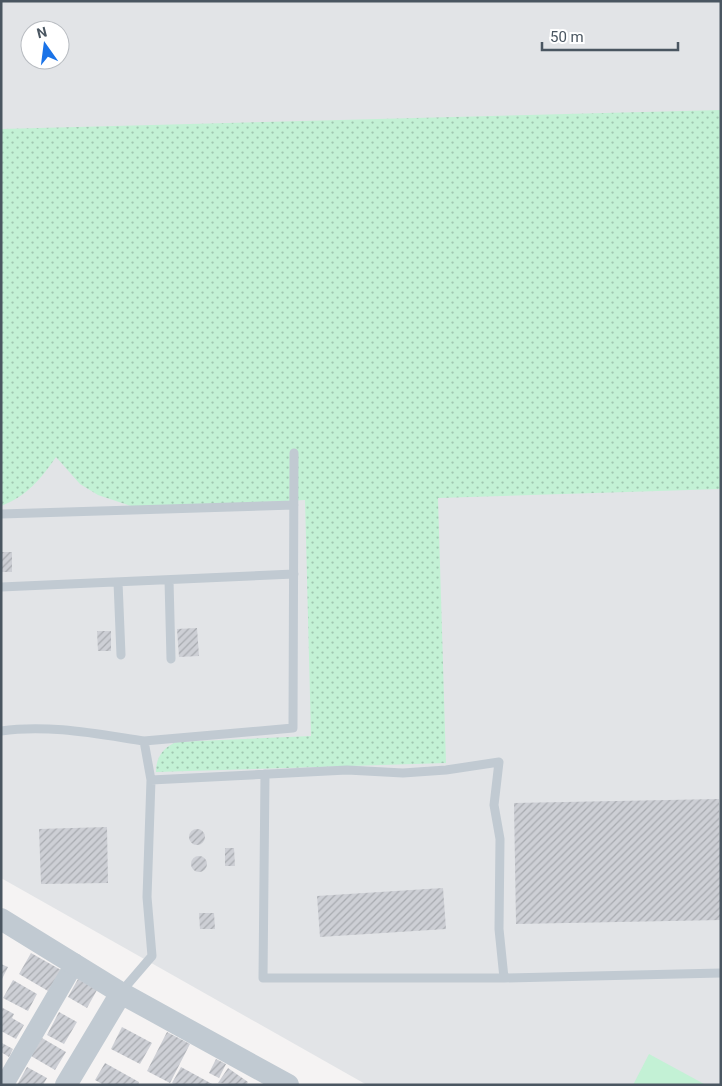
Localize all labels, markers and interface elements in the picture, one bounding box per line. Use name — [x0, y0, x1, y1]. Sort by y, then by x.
north arrow — [20, 20, 70, 70]
scale bar — [542, 20, 678, 52]
text: N — [35, 23, 49, 41]
text: 50 m — [550, 28, 584, 46]

